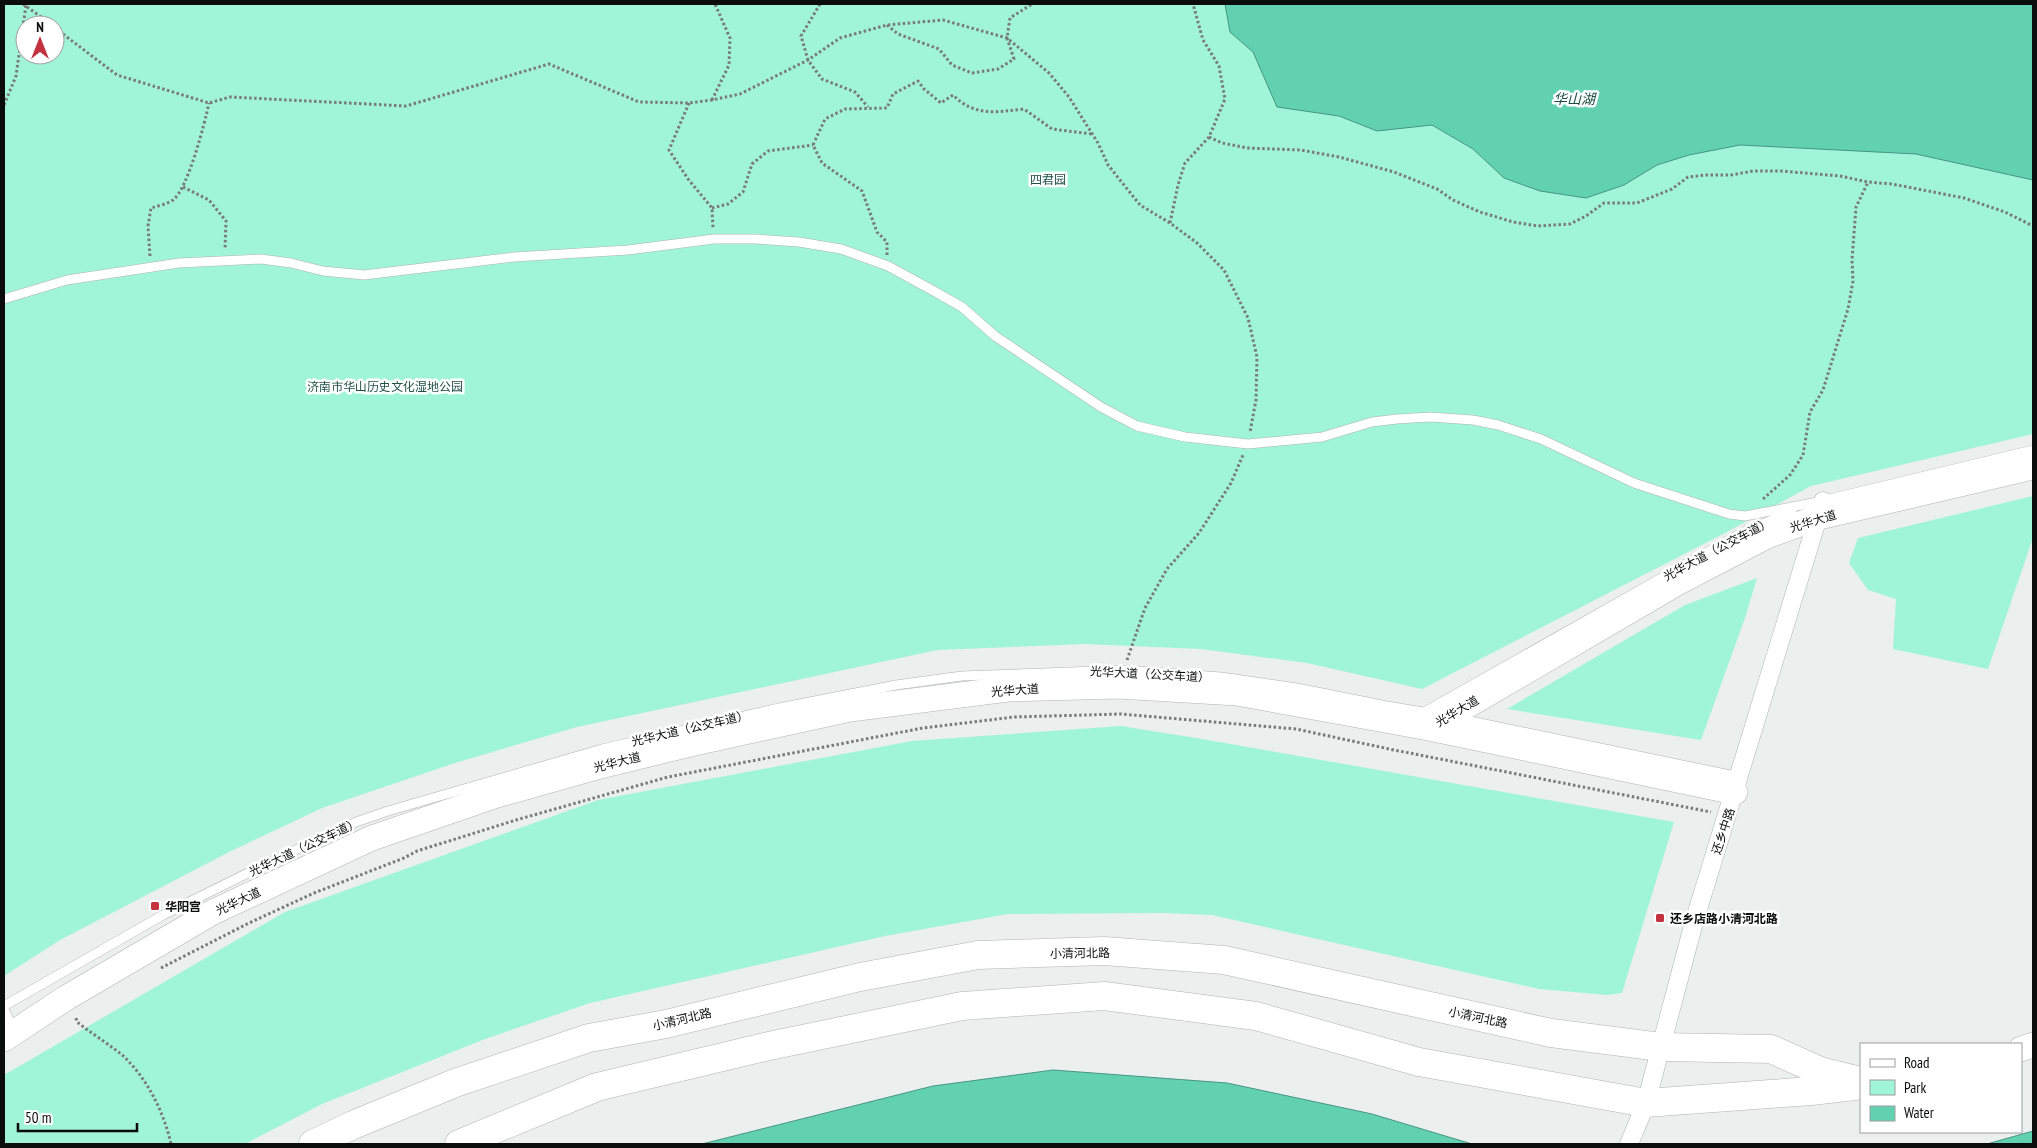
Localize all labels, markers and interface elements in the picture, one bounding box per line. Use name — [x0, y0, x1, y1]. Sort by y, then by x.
north arrow — [15, 15, 65, 65]
text: N — [36, 18, 44, 36]
water label: 华山湖 — [1553, 90, 1597, 108]
park label: 四君园 — [1030, 172, 1066, 187]
park label: 济南市华山历史文化湿地公园 — [307, 379, 463, 394]
street label: 光华大道 — [1788, 507, 1838, 535]
street label: 光华大道（公交车道） — [1660, 514, 1774, 584]
street label: 光华大道（公交车道） — [1090, 663, 1210, 685]
street label: 光华大道 — [991, 681, 1039, 699]
street label: 光华大道 — [1433, 692, 1481, 730]
street label: 光华大道（公交车道） — [630, 707, 750, 749]
street label: 光华大道 — [592, 749, 642, 775]
street label: 还乡中路 — [1708, 806, 1738, 856]
street label: 光华大道（公交车道） — [246, 815, 362, 879]
street label: 光华大道 — [213, 884, 263, 918]
place label: 华阳宫 — [165, 899, 201, 914]
marker: 华阳宫 — [149, 900, 161, 912]
place label: 还乡店路小清河北路 — [1670, 911, 1778, 926]
marker: 还乡店路小清河北路 — [1654, 912, 1666, 924]
street label: 小清河北路 — [1050, 945, 1110, 961]
street label: 小清河北路 — [1447, 1003, 1509, 1031]
street label: 小清河北路 — [651, 1005, 713, 1033]
legend — [1860, 1043, 2022, 1133]
text: Road — [1904, 1053, 1930, 1072]
text: Park — [1904, 1078, 1926, 1097]
scale bar — [18, 1100, 136, 1132]
text: Water — [1904, 1103, 1935, 1122]
text: 50 m — [25, 1108, 51, 1127]

